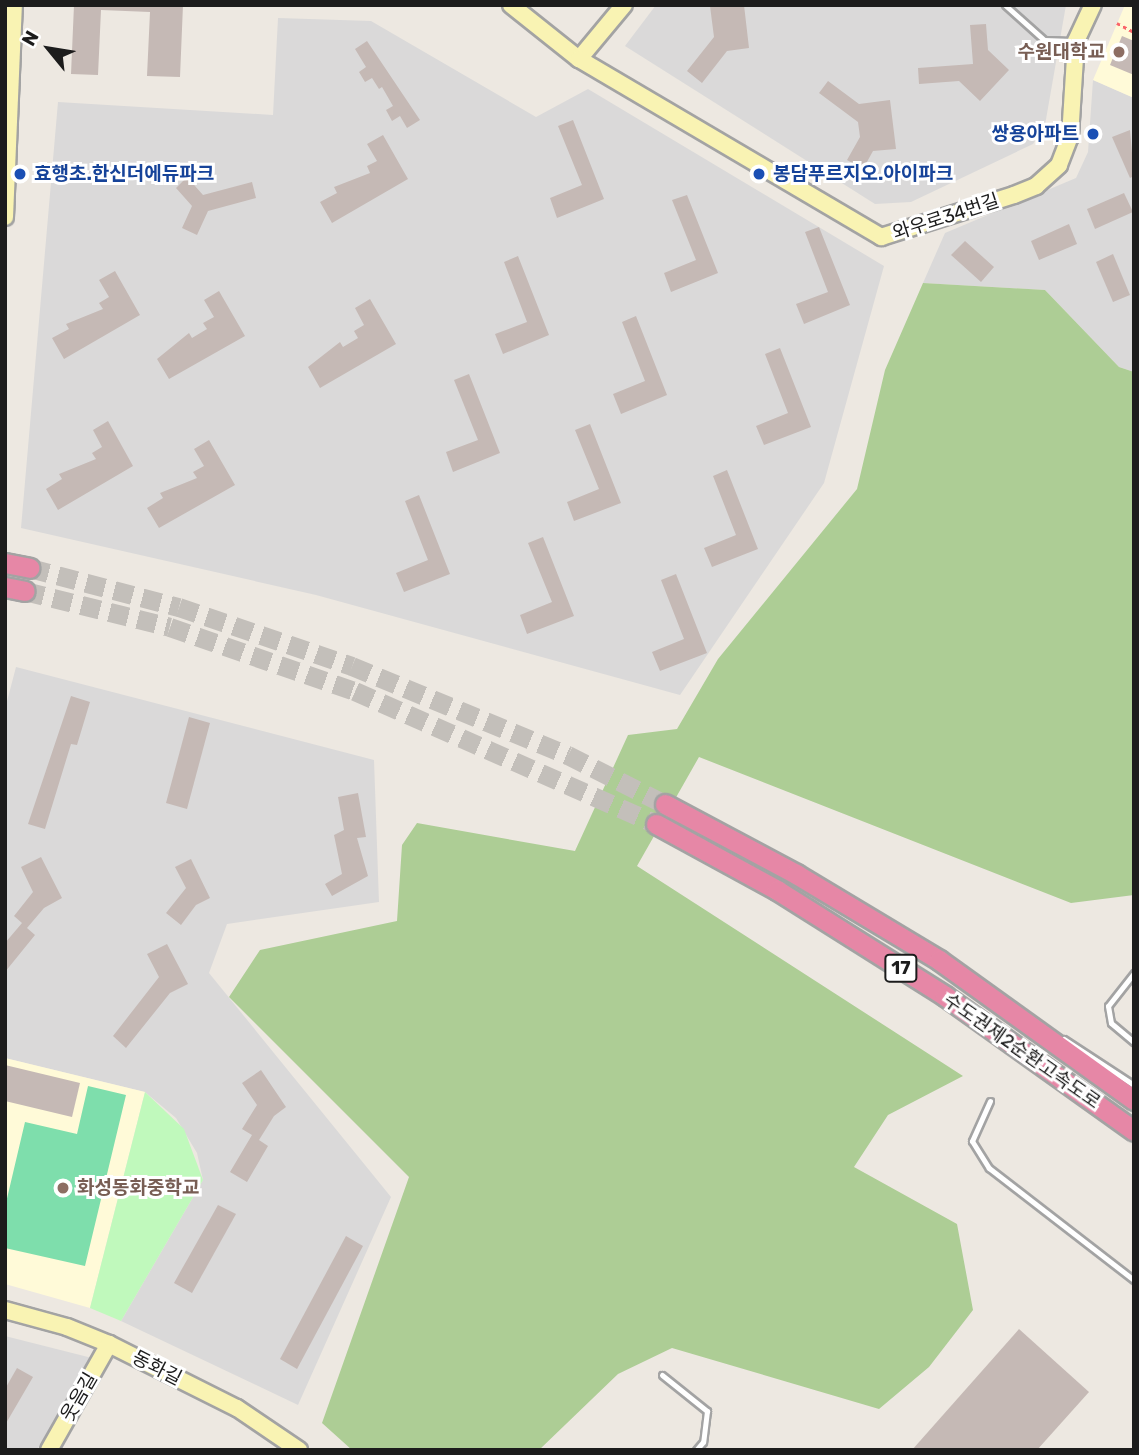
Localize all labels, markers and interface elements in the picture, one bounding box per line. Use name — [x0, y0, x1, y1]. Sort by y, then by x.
north arrow — [14, 14, 84, 84]
text: N — [17, 27, 44, 50]
place label: 수원대학교 — [1018, 41, 1105, 63]
marker: 수원대학교 — [1111, 44, 1127, 60]
place label: 쌍용아파트 — [992, 123, 1079, 145]
marker: 쌍용아파트 — [1085, 126, 1101, 142]
place label: 효행초.한신더에듀파크 — [34, 163, 214, 185]
place label: 봉담푸르지오.아이파크 — [773, 163, 953, 185]
marker: 효행초.한신더에듀파크 — [12, 166, 28, 182]
marker: 봉담푸르지오.아이파크 — [751, 166, 767, 182]
street label: 와우로34번길 — [890, 189, 1002, 245]
road number: 17 — [884, 953, 918, 982]
street label: 수도권제2순환고속도로 — [939, 988, 1105, 1114]
place label: 화성동화중학교 — [77, 1177, 199, 1199]
marker: 화성동화중학교 — [55, 1180, 71, 1196]
street label: 동화길 — [128, 1346, 186, 1390]
street label: 웃음길 — [56, 1369, 102, 1425]

